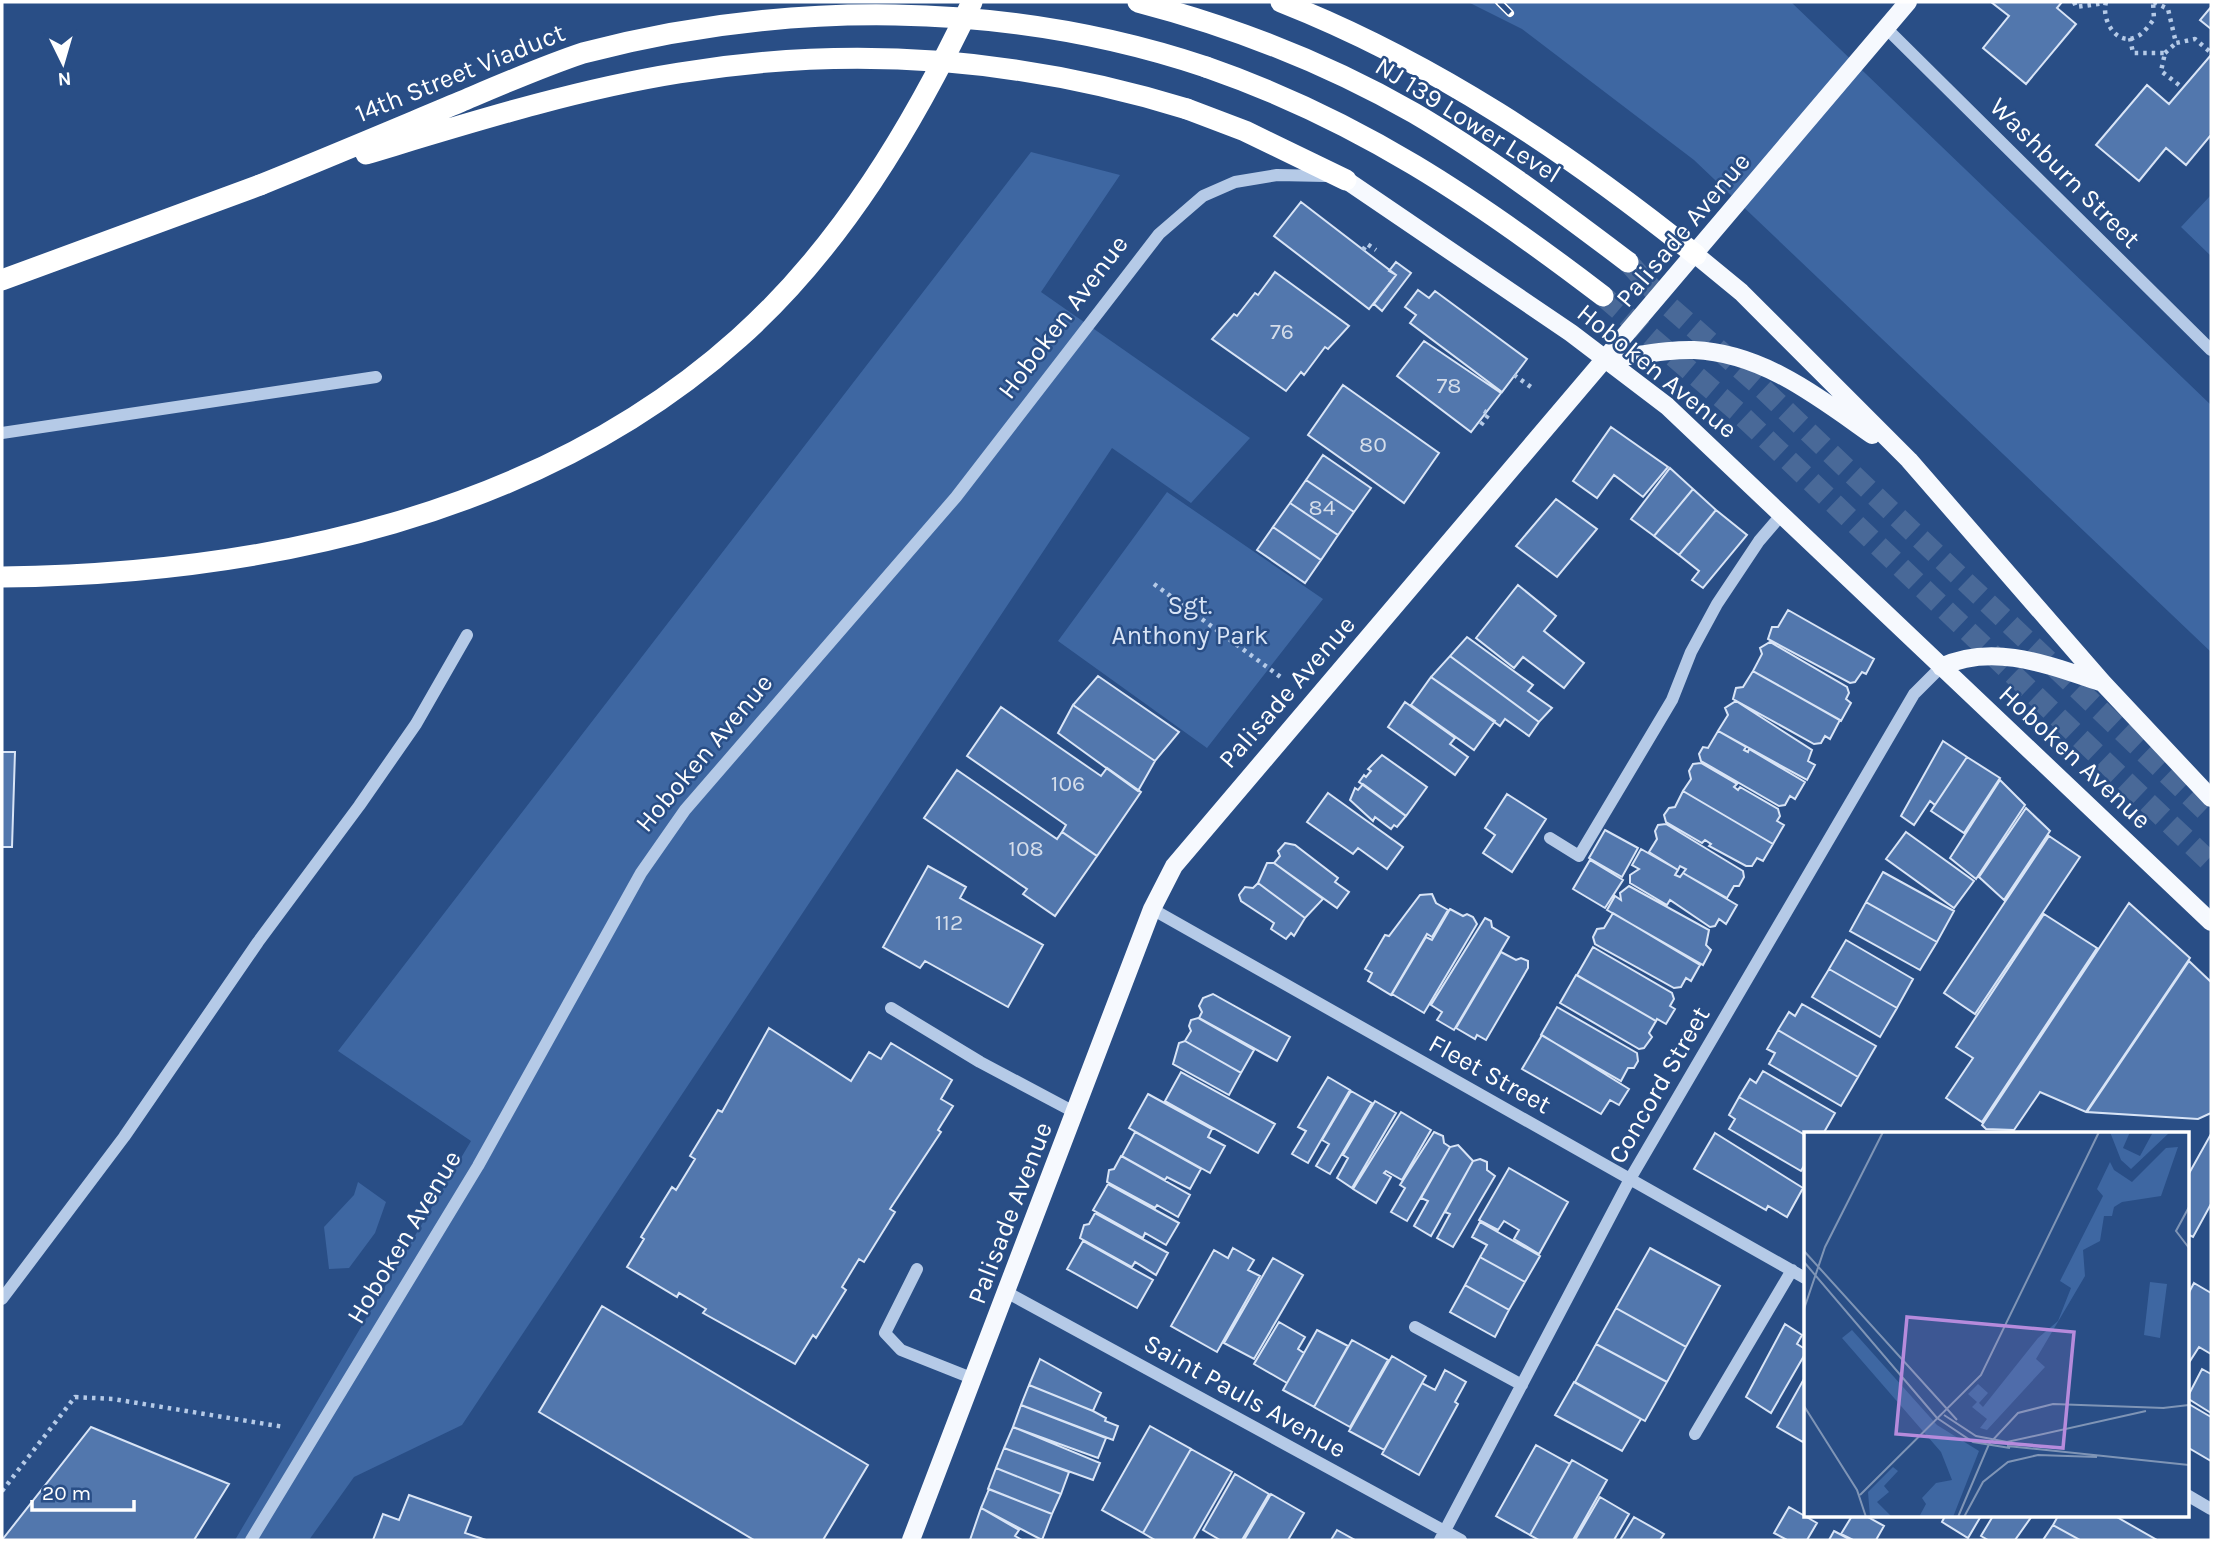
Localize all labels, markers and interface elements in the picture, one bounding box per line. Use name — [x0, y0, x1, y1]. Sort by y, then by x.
street label: 14th Street Viaduct — [351, 17, 570, 129]
north arrow — [28, 28, 98, 98]
street label: NJ 139 Lower Level — [1369, 50, 1567, 190]
text: N — [57, 67, 72, 90]
street label: Washburn Street — [1983, 91, 2147, 255]
street label: Palisade Avenue — [1609, 146, 1757, 314]
street label: Hoboken Avenue — [991, 229, 1135, 405]
street label: Hoboken Avenue — [1571, 297, 1743, 445]
house number: 76 — [1270, 318, 1294, 345]
house number: 78 — [1437, 372, 1461, 399]
house number: 80 — [1359, 431, 1387, 458]
house number: 84 — [1309, 494, 1336, 521]
park label: Sgt. Anthony Park — [1111, 590, 1269, 651]
street label: Palisade Avenue — [1212, 609, 1362, 775]
street label: Hoboken Avenue — [629, 668, 779, 838]
street label: Hoboken Avenue — [1993, 679, 2157, 835]
house number: 106 — [1051, 770, 1085, 797]
house number: 108 — [1008, 835, 1044, 862]
house number: 112 — [935, 909, 963, 936]
street label: Concord Street — [1602, 1001, 1716, 1169]
street label: Fleet Street — [1423, 1028, 1557, 1120]
street label: Palisade Avenue — [961, 1118, 1059, 1308]
inset map — [1804, 1132, 2188, 1518]
street label: Hoboken Avenue — [340, 1145, 468, 1329]
street label: Saint Pauls Avenue — [1138, 1328, 1352, 1464]
scale bar — [32, 1468, 133, 1512]
text: 20 m — [42, 1481, 91, 1505]

